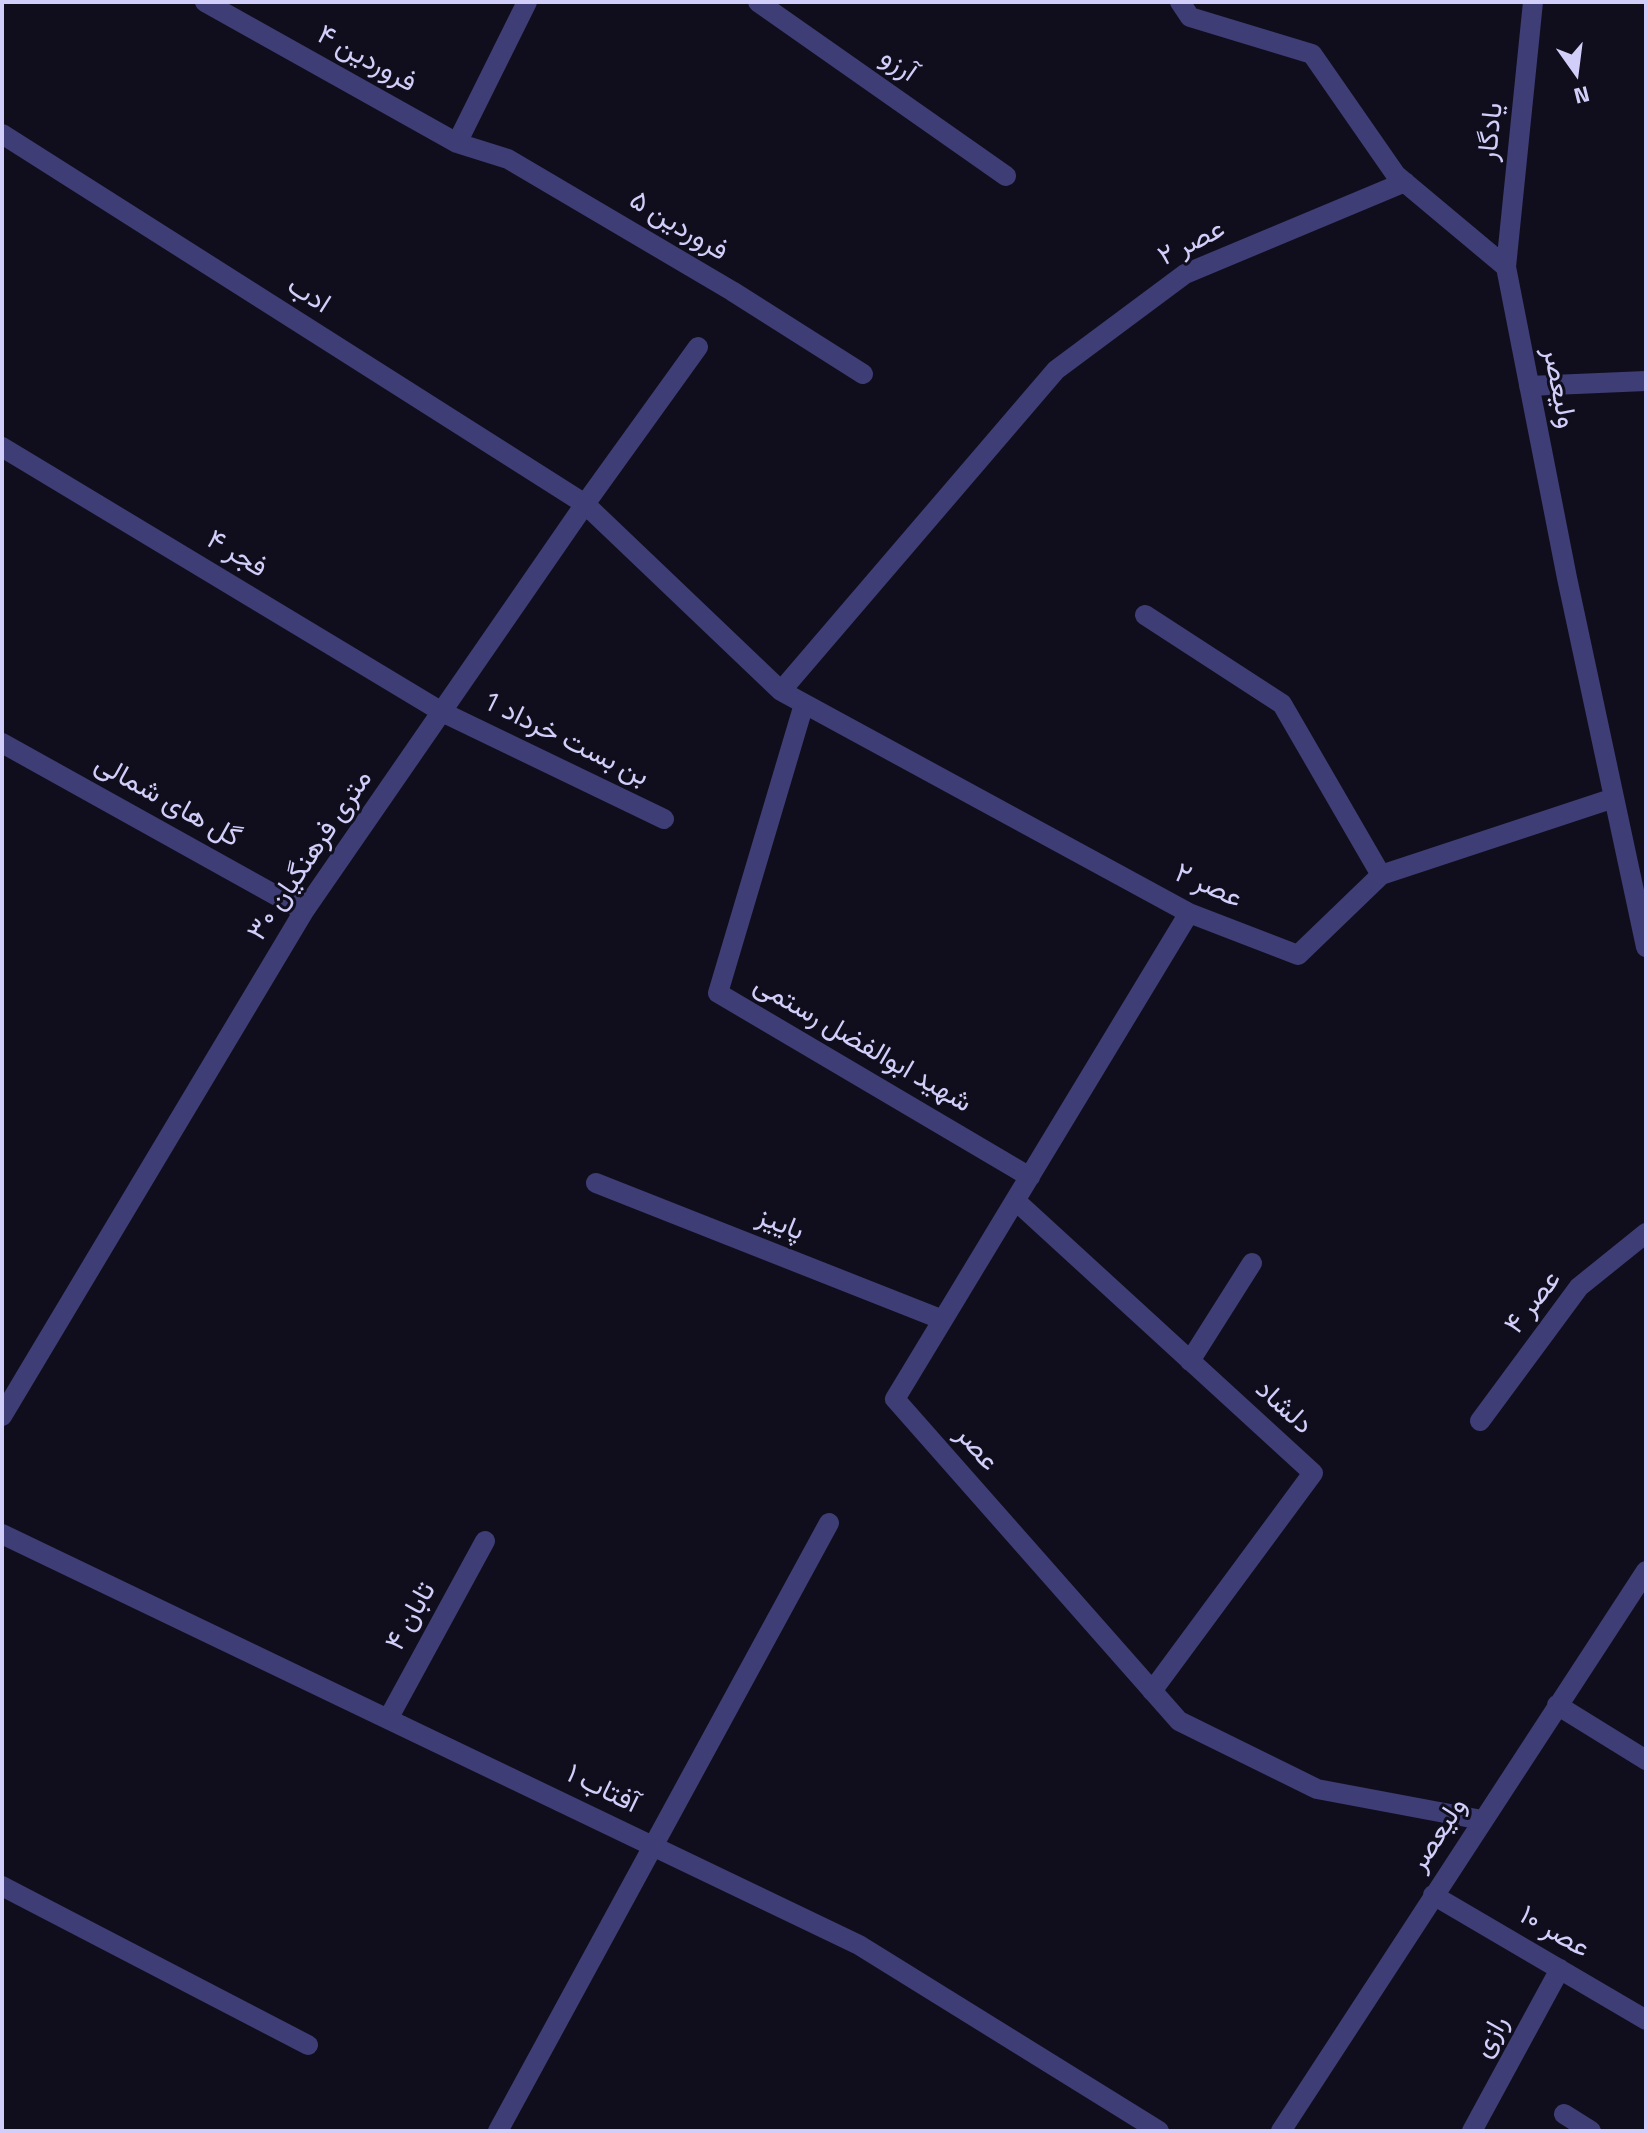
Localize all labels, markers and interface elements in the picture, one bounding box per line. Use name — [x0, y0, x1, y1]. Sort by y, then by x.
street label: فروردین ۴ — [310, 19, 422, 101]
north arrow — [1536, 32, 1616, 112]
street label: آرزو — [873, 42, 923, 90]
text: N — [1570, 77, 1593, 114]
street label: یادگار — [1472, 101, 1512, 163]
street label: فروردین ۵ — [623, 185, 733, 269]
street label: عصر ۲ — [1153, 213, 1231, 275]
street label: ادب — [280, 270, 336, 322]
street label: ولیعصر — [1534, 345, 1582, 431]
street label: فجر ۴ — [200, 524, 272, 586]
street label: بن بست خرداد 1 — [476, 685, 654, 795]
street label: گل های شمالی — [88, 748, 246, 856]
street label: ۳۰ متری فرهنگیان — [241, 764, 381, 948]
street label: عصر ۲ — [1169, 857, 1247, 917]
street label: شهید ابوالفضل رستمی — [747, 969, 977, 1121]
street label: پاییز — [752, 1200, 808, 1250]
street label: عصر ۴ — [1499, 1264, 1569, 1342]
street label: دلشاد — [1247, 1373, 1319, 1443]
street label: عصر — [947, 1419, 1005, 1479]
street label: تابان ۴ — [380, 1577, 444, 1657]
street label: آفتاب ۱ — [560, 1758, 644, 1822]
street label: ولیعصر — [1403, 1792, 1475, 1878]
street label: عصر ۱۰ — [1513, 1900, 1595, 1966]
street label: رازی — [1467, 2010, 1517, 2064]

